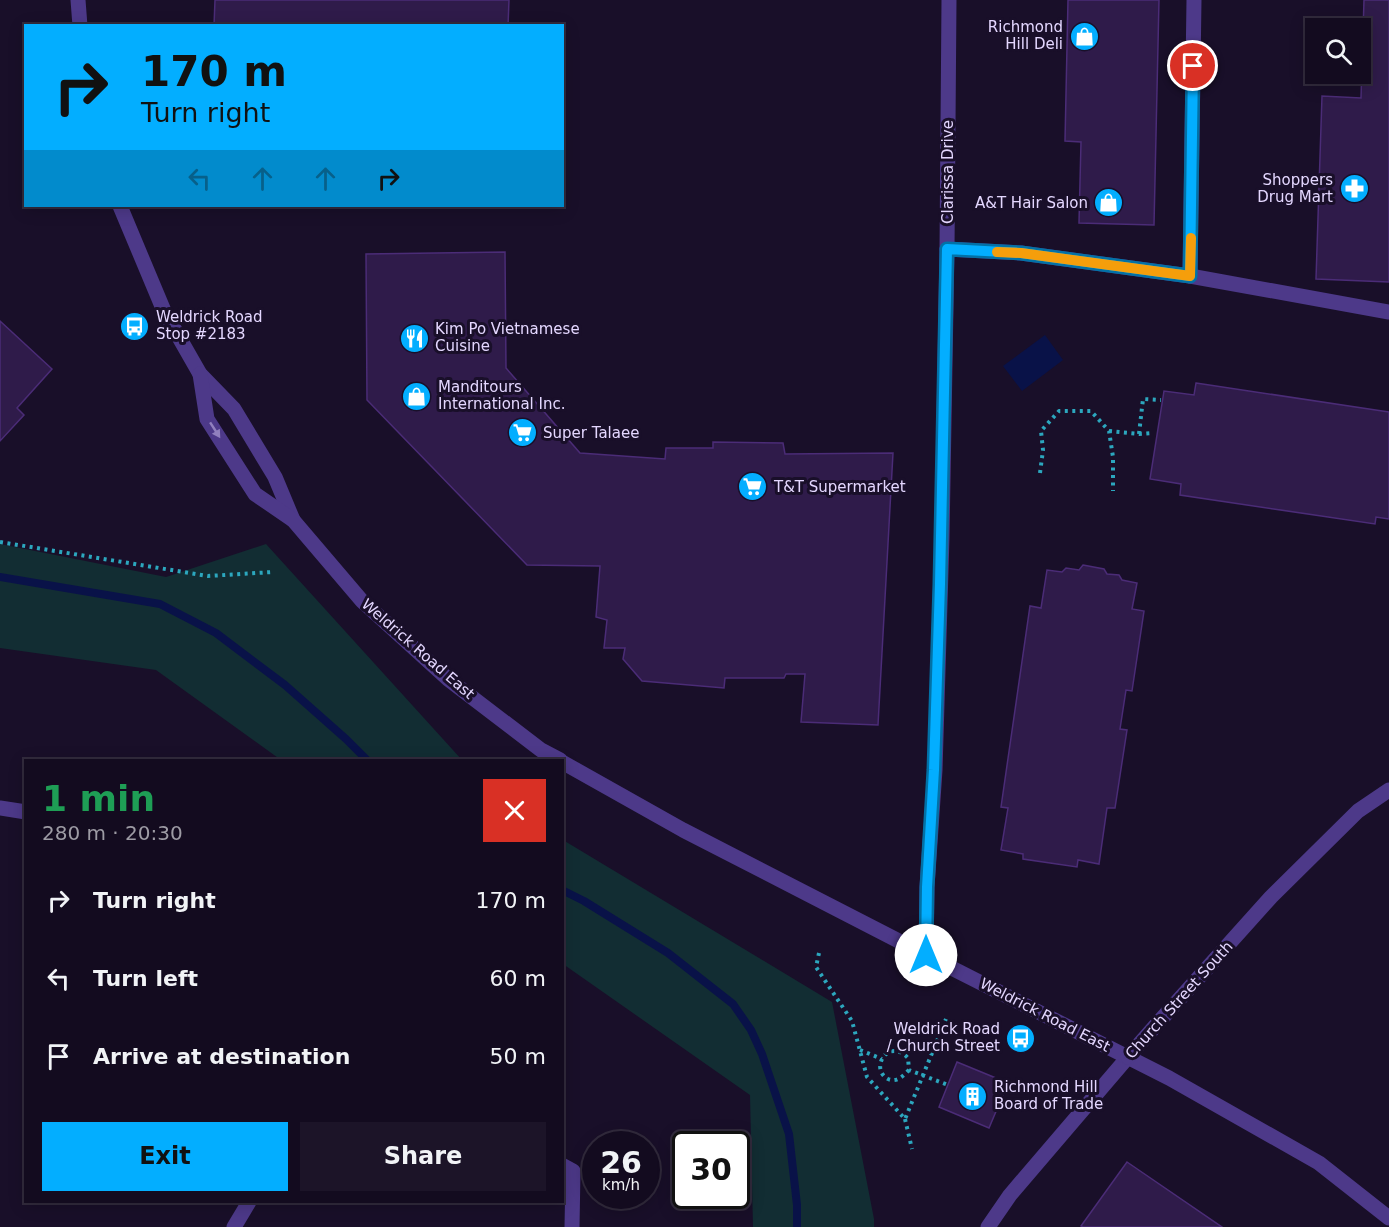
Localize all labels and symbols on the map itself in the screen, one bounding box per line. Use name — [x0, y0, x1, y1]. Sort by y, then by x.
place label: Richmond Hill Deli — [988, 18, 1063, 53]
shop icon: Richmond Hill Deli — [1068, 20, 1100, 52]
pin — [1167, 40, 1218, 91]
street label: Clarissa Drive — [939, 120, 957, 224]
place label: Shoppers Drug Mart — [1257, 171, 1333, 206]
pharmacy icon: Shoppers Drug Mart — [1338, 173, 1370, 205]
shop icon: A&T Hair Salon — [1093, 187, 1125, 219]
place label: A&T Hair Salon — [975, 194, 1088, 212]
place label: Weldrick Road Stop #2183 — [156, 308, 263, 343]
bus stop icon: Weldrick Road Stop #2183 — [119, 310, 151, 342]
place label: Kim Po Vietnamese Cuisine — [435, 320, 580, 355]
restaurant icon: Kim Po Vietnamese Cuisine — [398, 322, 430, 354]
place label: Manditours International Inc. — [438, 378, 565, 413]
shop icon: Manditours International Inc. — [401, 380, 433, 412]
supermarket icon: Super Talaee — [506, 417, 538, 449]
one-way arrow — [209, 422, 220, 438]
place label: Super Talaee — [543, 424, 639, 442]
supermarket icon: T&T Supermarket — [737, 471, 769, 503]
place label: T&T Supermarket — [773, 478, 906, 496]
street label: Weldrick Road East — [358, 595, 478, 703]
position arrow — [894, 923, 958, 987]
street label: Church Street South — [1122, 938, 1236, 1062]
street label: Weldrick Road East — [977, 974, 1113, 1056]
place label: Weldrick Road / Church Street — [887, 1020, 1000, 1055]
bus stop icon: Weldrick Road / Church Street — [1005, 1022, 1037, 1054]
place label: Richmond Hill Board of Trade — [994, 1078, 1103, 1113]
building icon: Richmond Hill Board of Trade — [957, 1080, 989, 1112]
speed limit sign: 30 — [672, 1131, 750, 1209]

